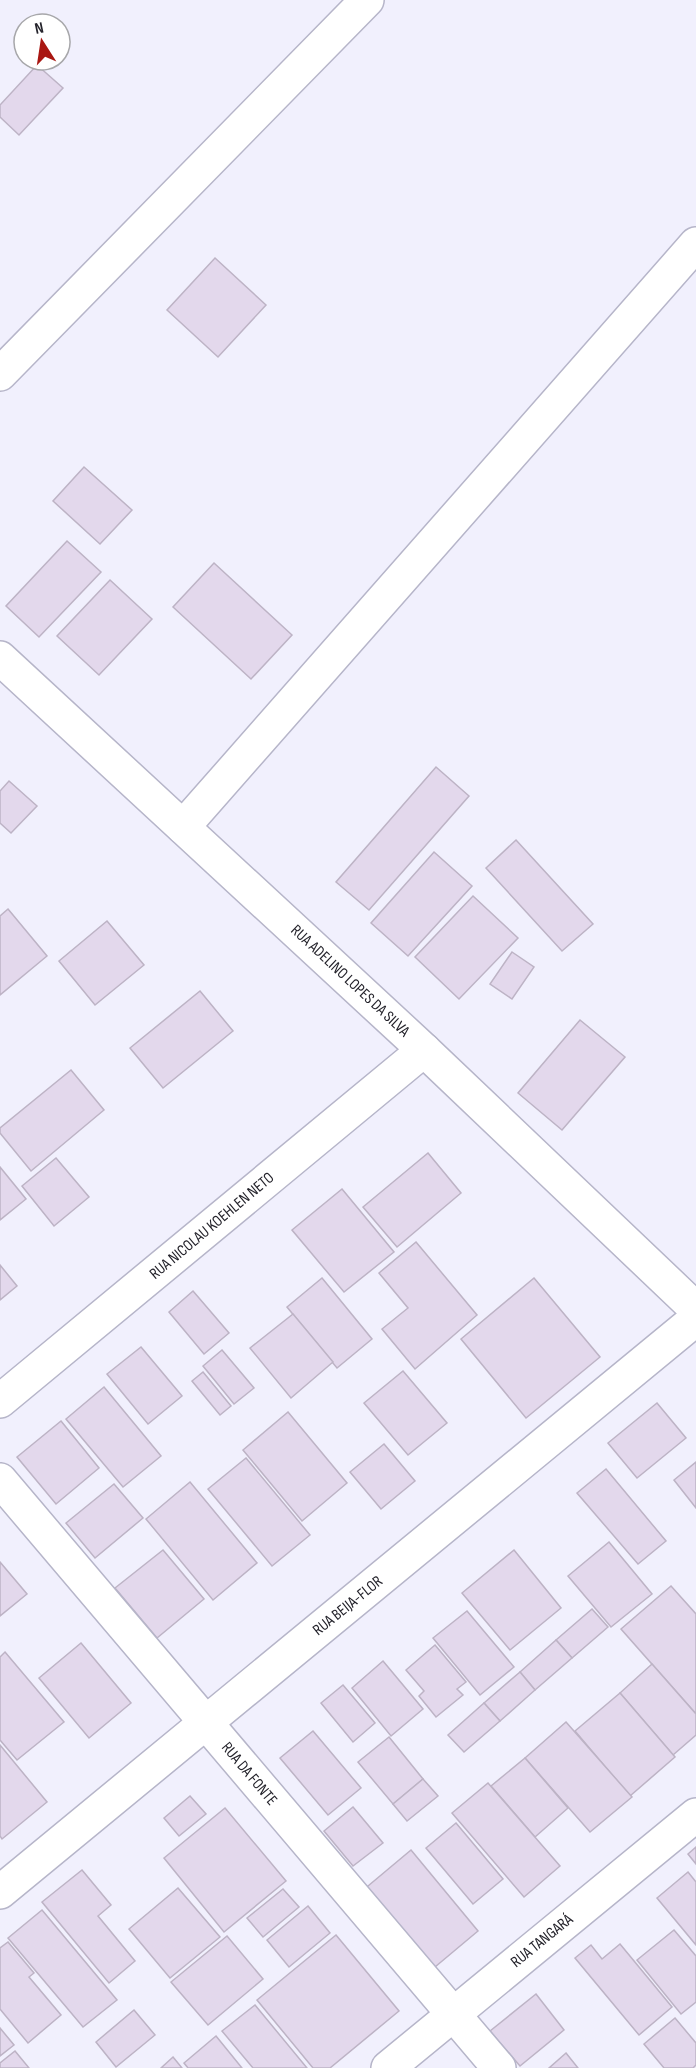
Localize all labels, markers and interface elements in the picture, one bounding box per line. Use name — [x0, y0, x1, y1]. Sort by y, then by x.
north arrow — [12, 12, 72, 72]
text: N — [33, 19, 45, 39]
street label: RUA ADELINO LOPES DA SILVA — [287, 921, 413, 1041]
street label: RUA NICOLAU KOEHLEN NETO — [146, 1168, 278, 1284]
street label: RUA BEIJA-FLOR — [309, 1572, 387, 1640]
street label: RUA DA FONTE — [217, 1738, 281, 1810]
street label: RUA TANGARÁ — [507, 1910, 577, 1972]

